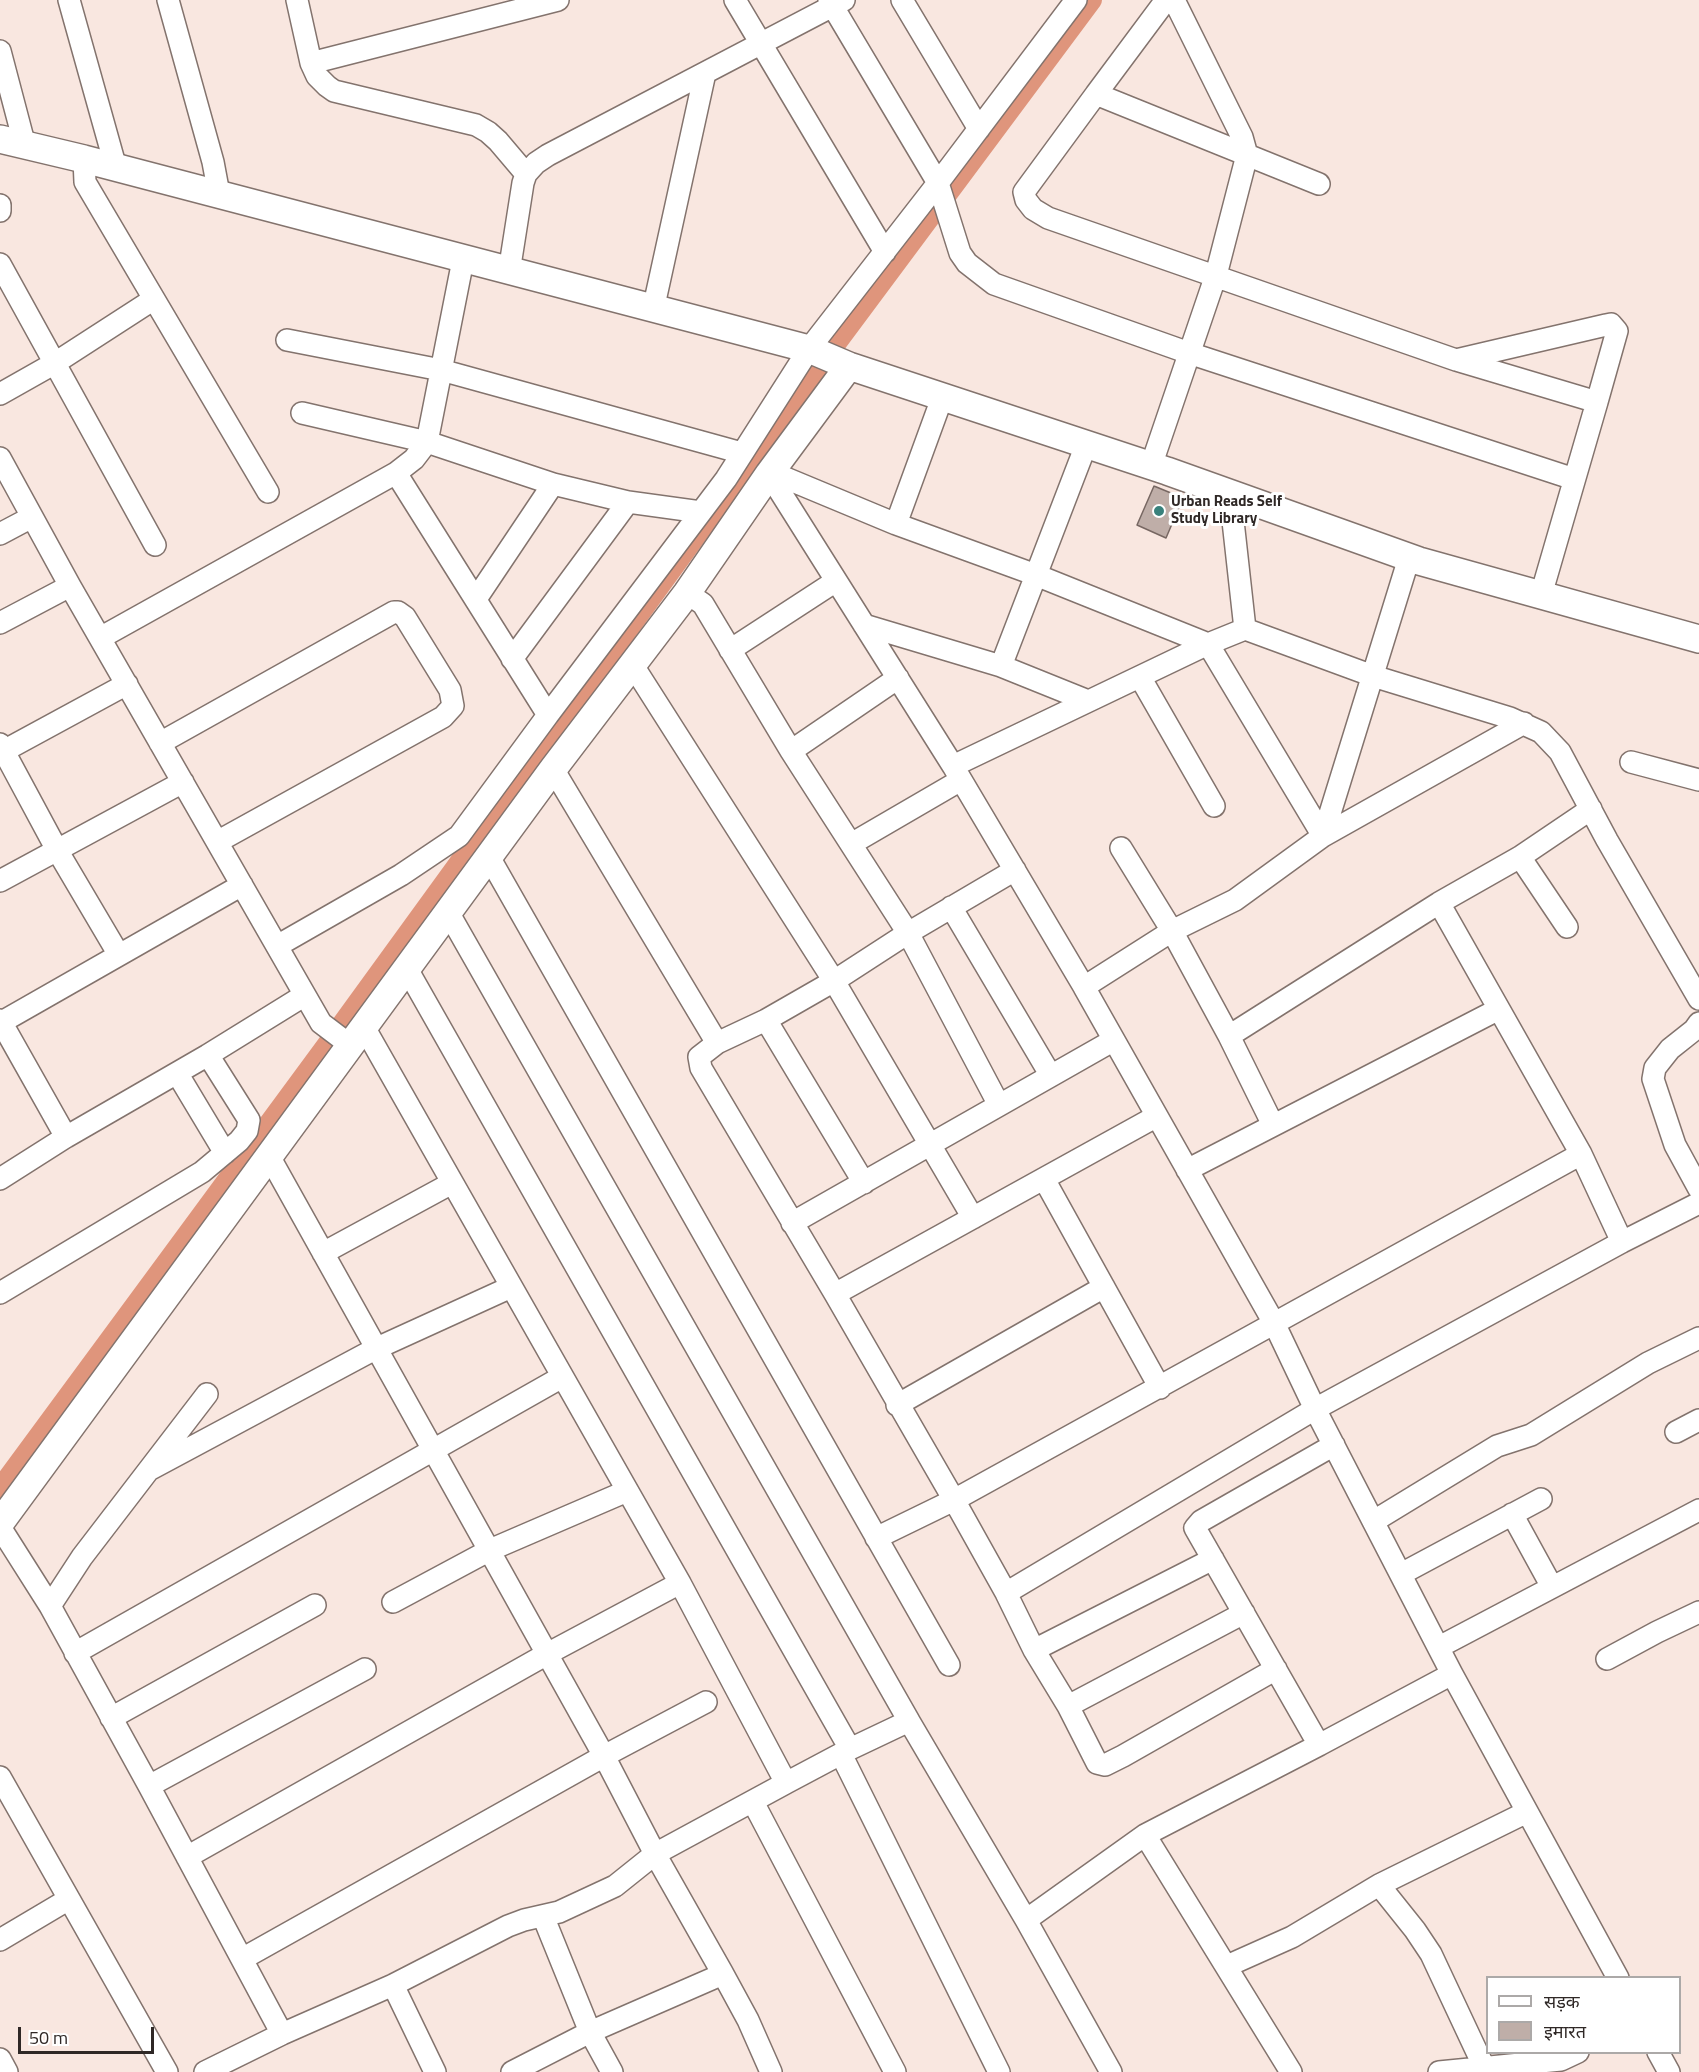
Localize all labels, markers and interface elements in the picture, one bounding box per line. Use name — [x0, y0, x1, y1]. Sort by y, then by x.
place label: Urban Reads Self Study Library — [1171, 493, 1282, 528]
marker: Urban Reads Self Study Library — [1152, 504, 1166, 518]
legend — [1486, 1976, 1681, 2054]
text: सड़क — [1544, 1988, 1580, 2015]
scale bar — [21, 2015, 158, 2053]
text: इमारत — [1544, 2018, 1586, 2045]
text: 50 m — [29, 2024, 68, 2051]

